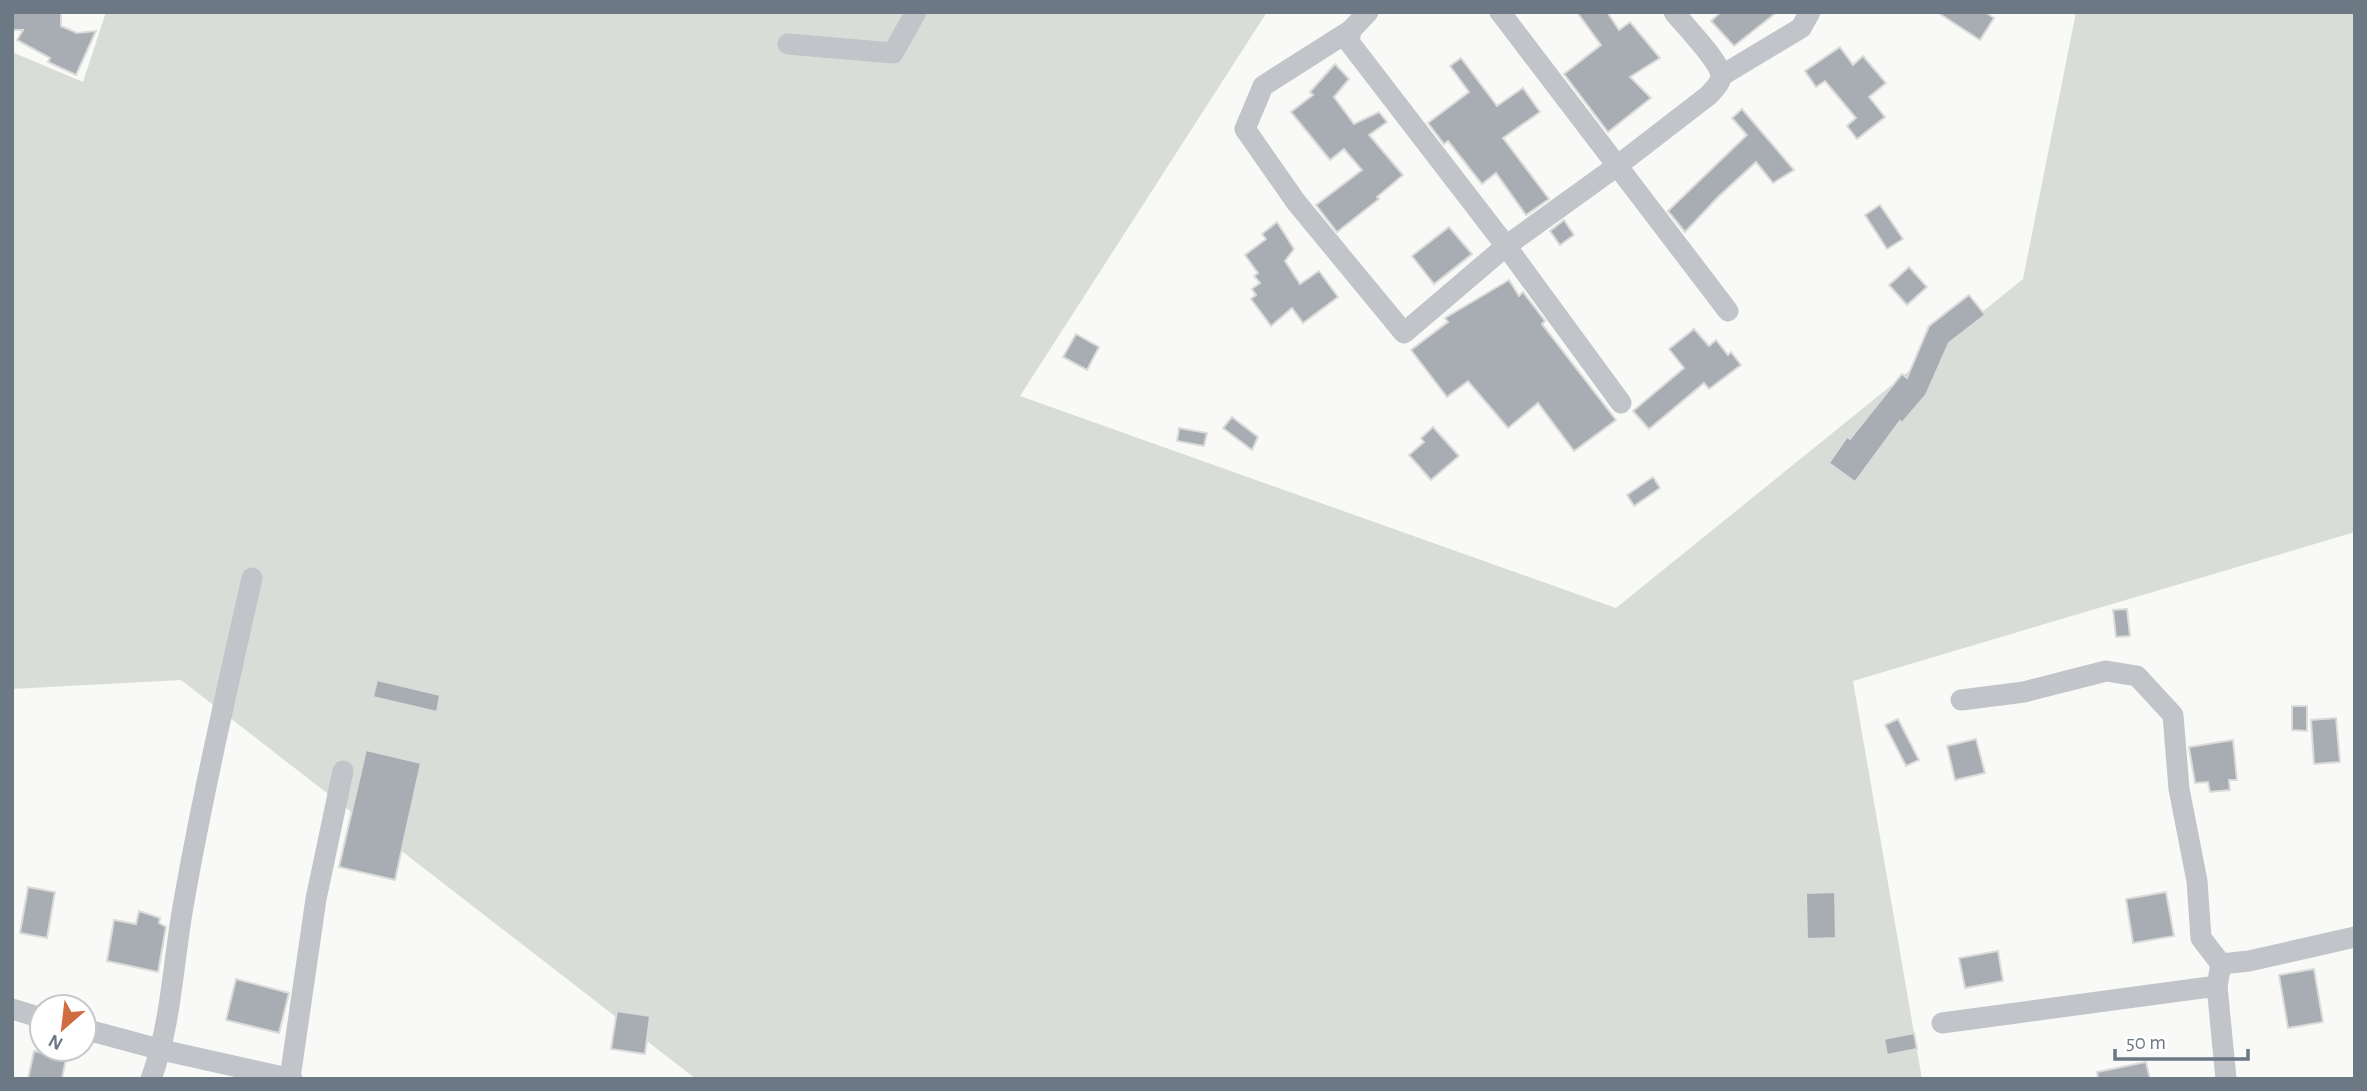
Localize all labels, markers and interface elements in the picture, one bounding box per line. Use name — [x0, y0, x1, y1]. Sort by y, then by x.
north arrow — [28, 993, 98, 1063]
scale bar — [2115, 1018, 2248, 1062]
text: N — [45, 1030, 66, 1053]
text: 50 m — [2126, 1032, 2166, 1053]

